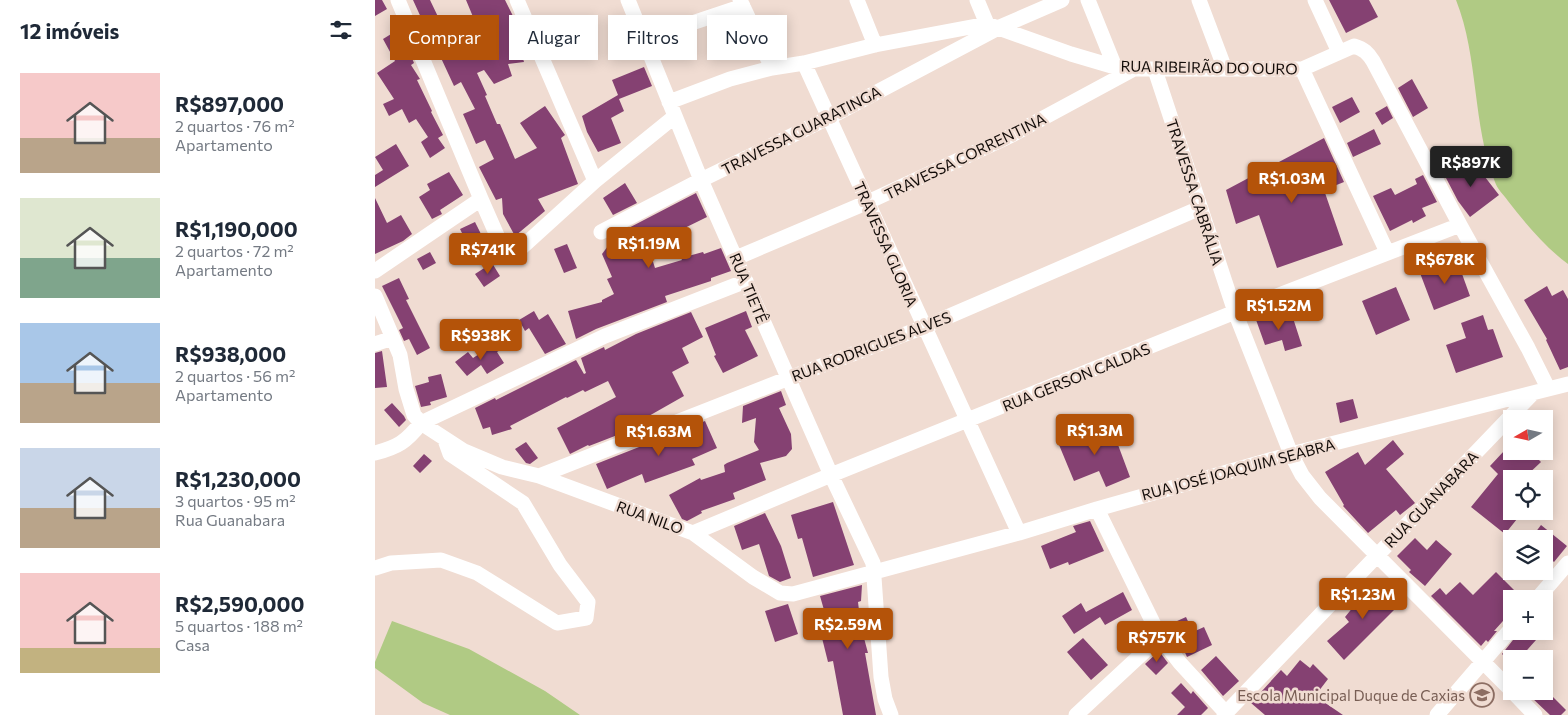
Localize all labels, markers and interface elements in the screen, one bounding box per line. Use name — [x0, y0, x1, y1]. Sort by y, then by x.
chip: Comprar — [390, 15, 499, 60]
chip: Alugar — [509, 15, 598, 60]
chip: Filtros — [608, 15, 697, 60]
chip: Novo — [707, 15, 787, 60]
icon: filters — [327, 16, 355, 44]
text: 12 imóveis — [20, 18, 119, 43]
street label: RUA RIBEIRÃO DO OURO — [1120, 56, 1298, 78]
street label: TRAVESSA GUARATINGA — [718, 82, 884, 178]
text: R$897,000 — [175, 91, 284, 116]
icon: home — [60, 93, 120, 153]
street label: TRAVESSA CORRENTINA — [881, 109, 1049, 203]
text: 2 quartos · 76 m² — [175, 116, 295, 135]
street label: TRAVESSA CABRÁLIA — [1163, 116, 1228, 267]
text: Apartamento — [175, 135, 273, 154]
pin: R$897K — [1430, 146, 1512, 188]
text: R$897K — [1441, 152, 1501, 171]
pin: R$1.03M — [1246, 162, 1338, 204]
text: R$1.03M — [1259, 168, 1325, 187]
street label: TRAVESSA GLORIA — [850, 179, 922, 309]
text: R$1,190,000 — [175, 216, 298, 241]
icon: home — [60, 218, 120, 278]
pin: R$1.19M — [603, 226, 695, 269]
pin: R$741K — [447, 232, 529, 275]
text: R$1.19M — [617, 233, 681, 252]
text: R$741K — [460, 239, 516, 258]
text: 2 quartos · 72 m² — [175, 241, 294, 260]
pin: R$678K — [1404, 242, 1486, 285]
text: R$678K — [1415, 249, 1475, 268]
street label: RUA TIETÊ — [726, 250, 773, 326]
text: Apartamento — [175, 260, 273, 279]
pin: R$1.52M — [1233, 288, 1325, 331]
text: R$1.52M — [1246, 295, 1312, 314]
street label: RUA RODRIGUES ALVES — [789, 307, 953, 385]
pin: R$938K — [440, 318, 522, 361]
text: R$938K — [451, 325, 511, 344]
street label: RUA GERSON CALDAS — [1000, 339, 1153, 415]
text: R$938,000 — [175, 341, 286, 366]
icon: home — [60, 343, 120, 403]
text: 2 quartos · 56 m² — [175, 366, 295, 385]
text: Apartamento — [175, 385, 273, 404]
north arrow — [1503, 410, 1553, 460]
map controls — [1503, 410, 1553, 700]
pin: R$1.63M — [613, 414, 705, 457]
pin: R$1.3M — [1054, 414, 1136, 456]
text: R$1.3M — [1067, 420, 1123, 439]
text: R$1.63M — [626, 421, 692, 440]
street label: RUA JOSÉ JOAQUIM SEABRA — [1139, 434, 1337, 504]
street label: RUA GUANABARA — [1380, 447, 1482, 551]
text: R$1,230,000 — [175, 466, 301, 491]
icon: home — [60, 468, 120, 528]
button: locate — [1503, 470, 1553, 520]
text: 3 quartos · 95 m² — [175, 491, 296, 510]
street label: RUA NILO — [614, 497, 686, 537]
text: Rua Guanabara — [175, 510, 285, 529]
button: layers — [1503, 530, 1553, 580]
pin: R$1.23M — [1317, 578, 1409, 620]
text: R$1.23M — [1330, 584, 1396, 603]
button: + — [1503, 590, 1553, 640]
text: R$2,590,000 — [175, 591, 304, 616]
icon: home — [60, 593, 120, 653]
pin: R$2.59M — [802, 608, 894, 650]
text: R$2.59M — [814, 614, 882, 633]
text: 5 quartos · 188 m² — [175, 616, 303, 635]
pin: R$757K — [1116, 620, 1198, 663]
text: R$757K — [1128, 627, 1186, 646]
text: Casa — [175, 635, 210, 654]
button: − — [1503, 650, 1553, 700]
school or university icon: Escola Municipal Duque de Caxias — [1469, 682, 1495, 708]
place label: Escola Municipal Duque de Caxias — [1237, 686, 1465, 704]

